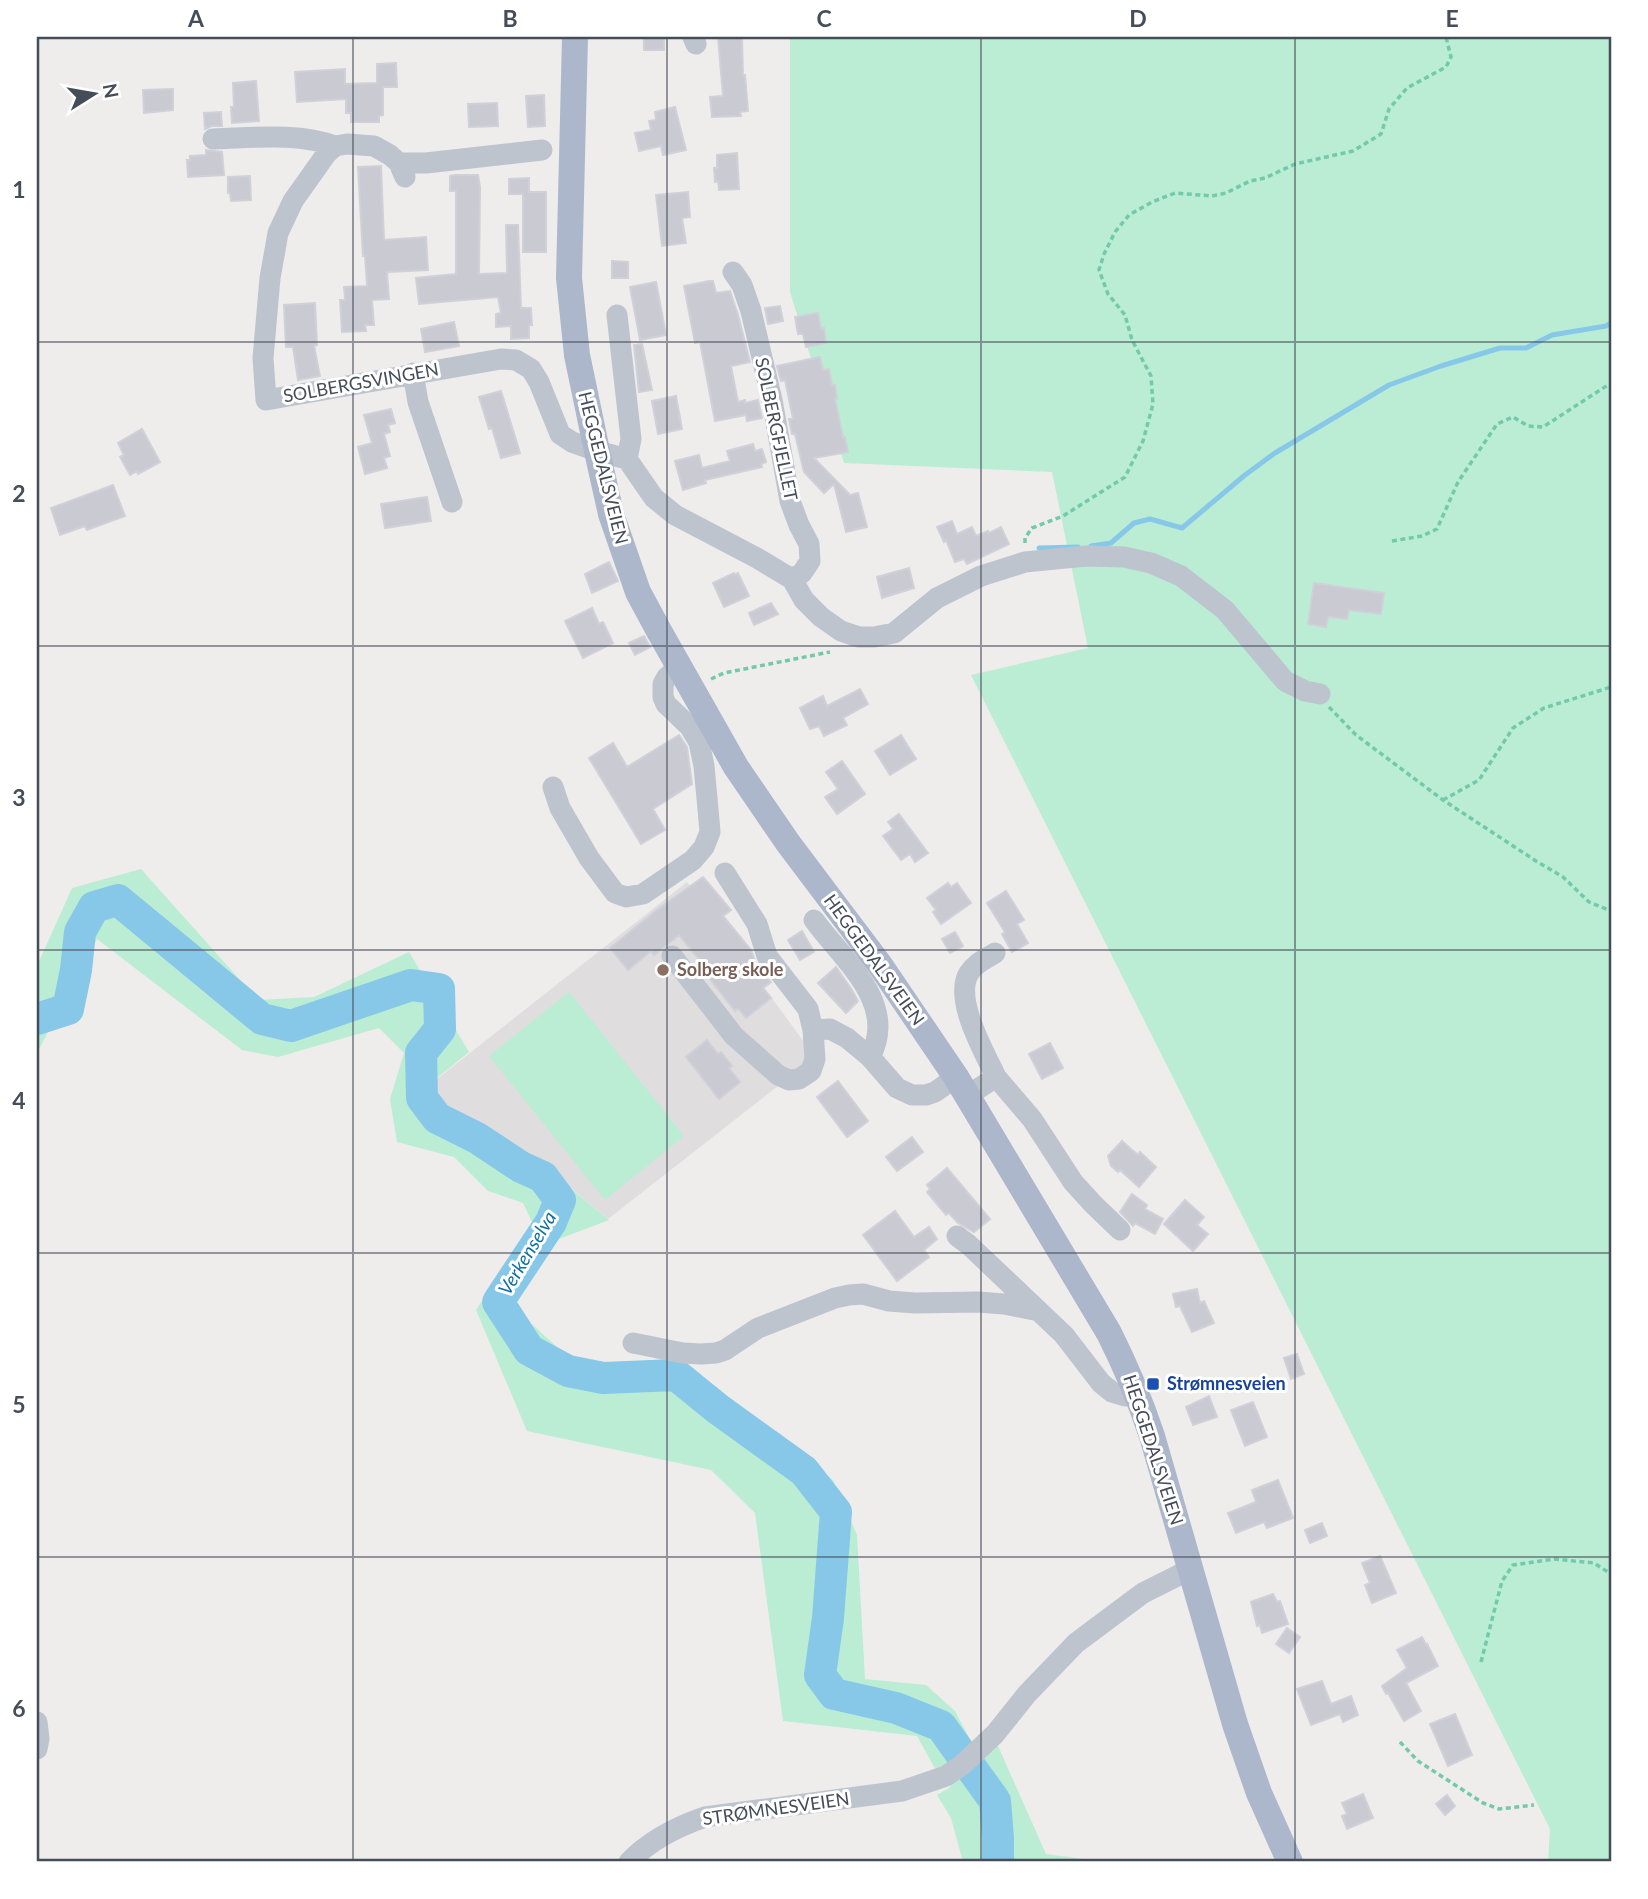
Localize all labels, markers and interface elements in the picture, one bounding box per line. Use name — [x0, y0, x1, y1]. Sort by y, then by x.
text: A — [187, 4, 205, 32]
text: B — [502, 4, 518, 32]
text: C — [816, 4, 832, 32]
text: D — [1129, 4, 1147, 32]
text: E — [1445, 4, 1459, 32]
north arrow — [60, 60, 130, 130]
text: N — [98, 81, 124, 100]
text: 1 — [12, 175, 26, 203]
street label: SOLBERGFJELLET — [751, 355, 803, 503]
street label: SOLBERGSVINGEN — [281, 358, 440, 407]
street label: HEGGEDALSVEIEN — [574, 389, 634, 546]
text: 2 — [12, 479, 26, 507]
text: 3 — [12, 783, 26, 811]
street label: HEGGEDALSVEIEN — [820, 890, 930, 1029]
place label: Solberg skole — [677, 958, 784, 980]
marker: Solberg skole — [655, 962, 671, 978]
text: 4 — [12, 1086, 26, 1114]
water label: Verkenselva — [493, 1207, 560, 1299]
street label: HEGGEDALSVEIEN — [1119, 1372, 1189, 1528]
place label: Strømnesveien — [1167, 1372, 1286, 1394]
marker: Strømnesveien — [1145, 1376, 1161, 1392]
text: 5 — [12, 1390, 26, 1418]
text: 6 — [12, 1694, 26, 1722]
street label: STRØMNESVEIEN — [701, 1787, 851, 1829]

